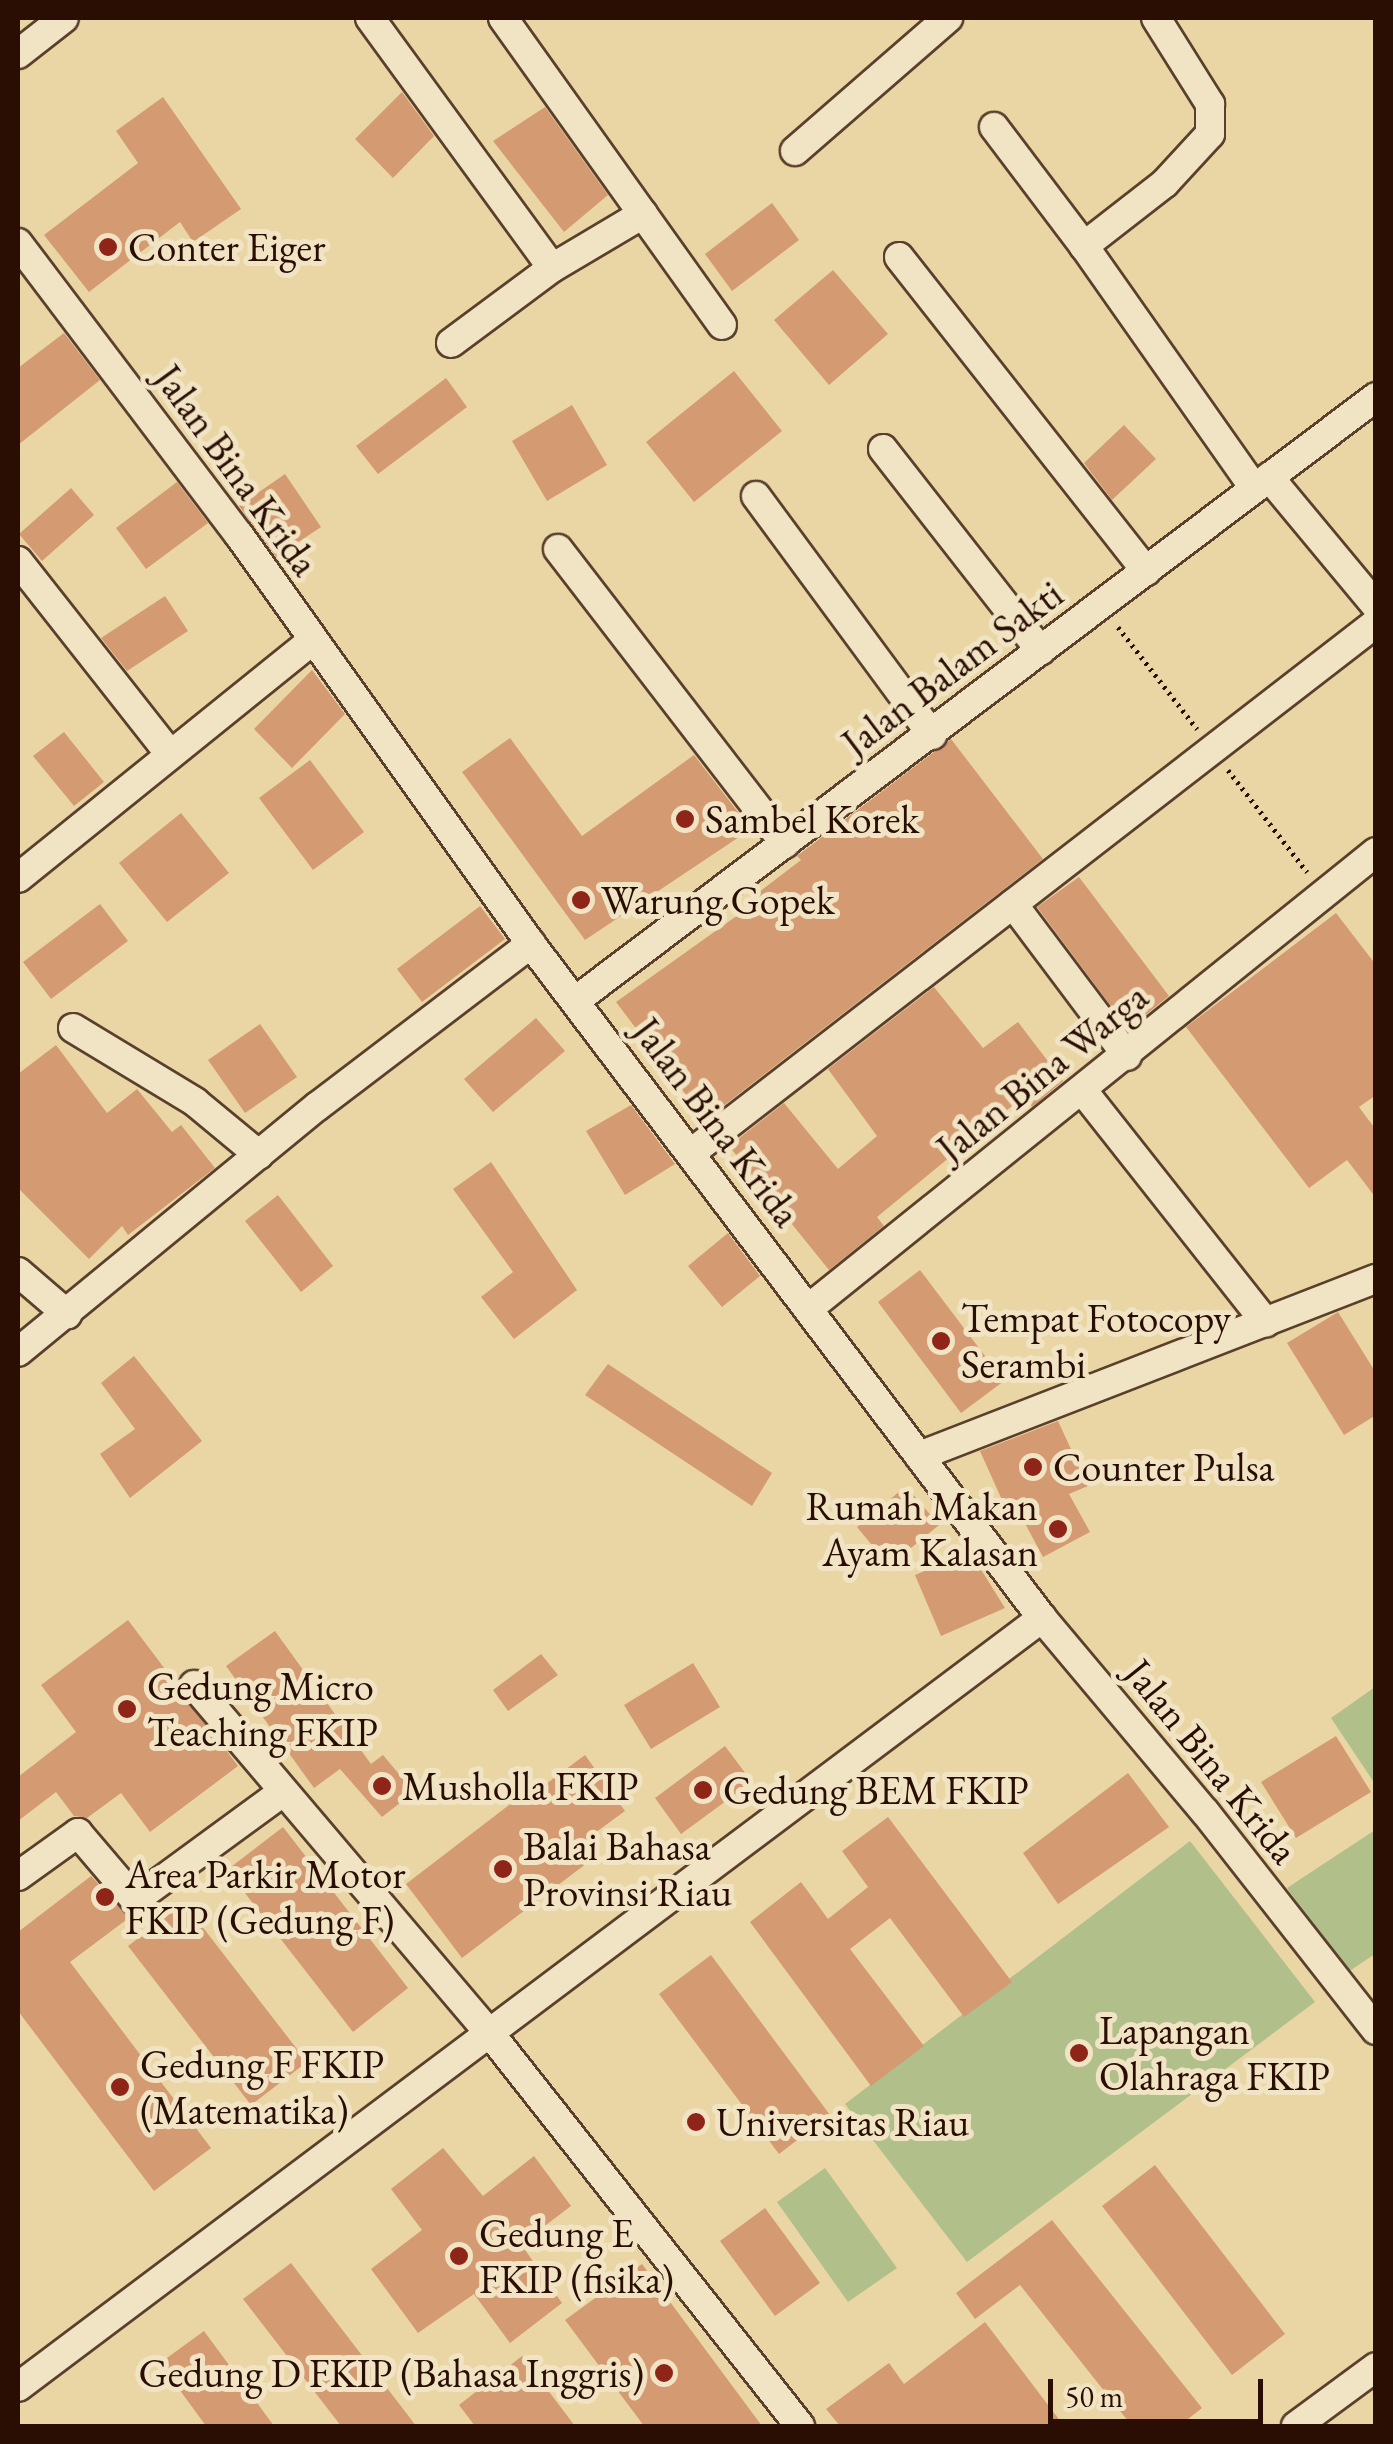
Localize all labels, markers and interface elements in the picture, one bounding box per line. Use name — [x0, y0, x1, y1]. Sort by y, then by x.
place label: Conter Eiger — [128, 223, 326, 271]
marker: Conter Eiger — [97, 236, 119, 258]
street label: Jalan Bina Krida — [144, 355, 330, 585]
street label: Jalan Balam Sakti — [832, 569, 1072, 767]
place label: Sambel Korek — [705, 795, 919, 843]
marker: Sambel Korek — [674, 808, 696, 830]
place label: Warung Gopek — [601, 876, 835, 924]
marker: Warung Gopek — [570, 889, 592, 911]
street label: Jalan Bina Warga — [927, 972, 1157, 1172]
street label: Jalan Bina Krida — [623, 1008, 811, 1236]
place label: Tempat Fotocopy Serambi — [961, 1294, 1231, 1388]
marker: Tempat Fotocopy Serambi — [930, 1330, 952, 1352]
place label: Counter Pulsa — [1053, 1443, 1275, 1491]
marker: Counter Pulsa — [1022, 1456, 1044, 1478]
place label: Rumah Makan Ayam Kalasan — [806, 1482, 1038, 1576]
marker: Rumah Makan Ayam Kalasan — [1047, 1518, 1069, 1540]
street label: Jalan Bina Krida — [1115, 1649, 1309, 1873]
place label: Gedung Micro Teaching FKIP — [147, 1662, 378, 1756]
marker: Gedung Micro Teaching FKIP — [116, 1698, 138, 1720]
place label: Musholla FKIP — [402, 1762, 638, 1810]
place label: Gedung BEM FKIP — [723, 1766, 1029, 1814]
marker: Musholla FKIP — [371, 1775, 393, 1797]
marker: Gedung BEM FKIP — [692, 1779, 714, 1801]
place label: Balai Bahasa Provinsi Riau — [523, 1822, 732, 1916]
place label: Area Parkir Motor FKIP (Gedung F) — [125, 1850, 406, 1944]
marker: Balai Bahasa Provinsi Riau — [492, 1858, 514, 1880]
marker: Area Parkir Motor FKIP (Gedung F) — [94, 1886, 116, 1908]
place label: Lapangan Olahraga FKIP — [1099, 2006, 1330, 2100]
place label: Gedung F FKIP (Matematika) — [140, 2040, 384, 2134]
marker: Lapangan Olahraga FKIP — [1068, 2042, 1090, 2064]
marker: Gedung F FKIP (Matematika) — [109, 2076, 131, 2098]
place label: Universitas Riau — [716, 2098, 969, 2146]
marker: Universitas Riau — [685, 2111, 707, 2133]
place label: Gedung E FKIP (fisika) — [479, 2209, 674, 2303]
marker: Gedung E FKIP (fisika) — [448, 2245, 470, 2267]
place label: Gedung D FKIP (Bahasa Inggris) — [139, 2349, 644, 2397]
scale bar — [1053, 2359, 1268, 2421]
marker: Gedung D FKIP (Bahasa Inggris) — [653, 2362, 675, 2384]
text: 50 m — [1065, 2377, 1123, 2416]

